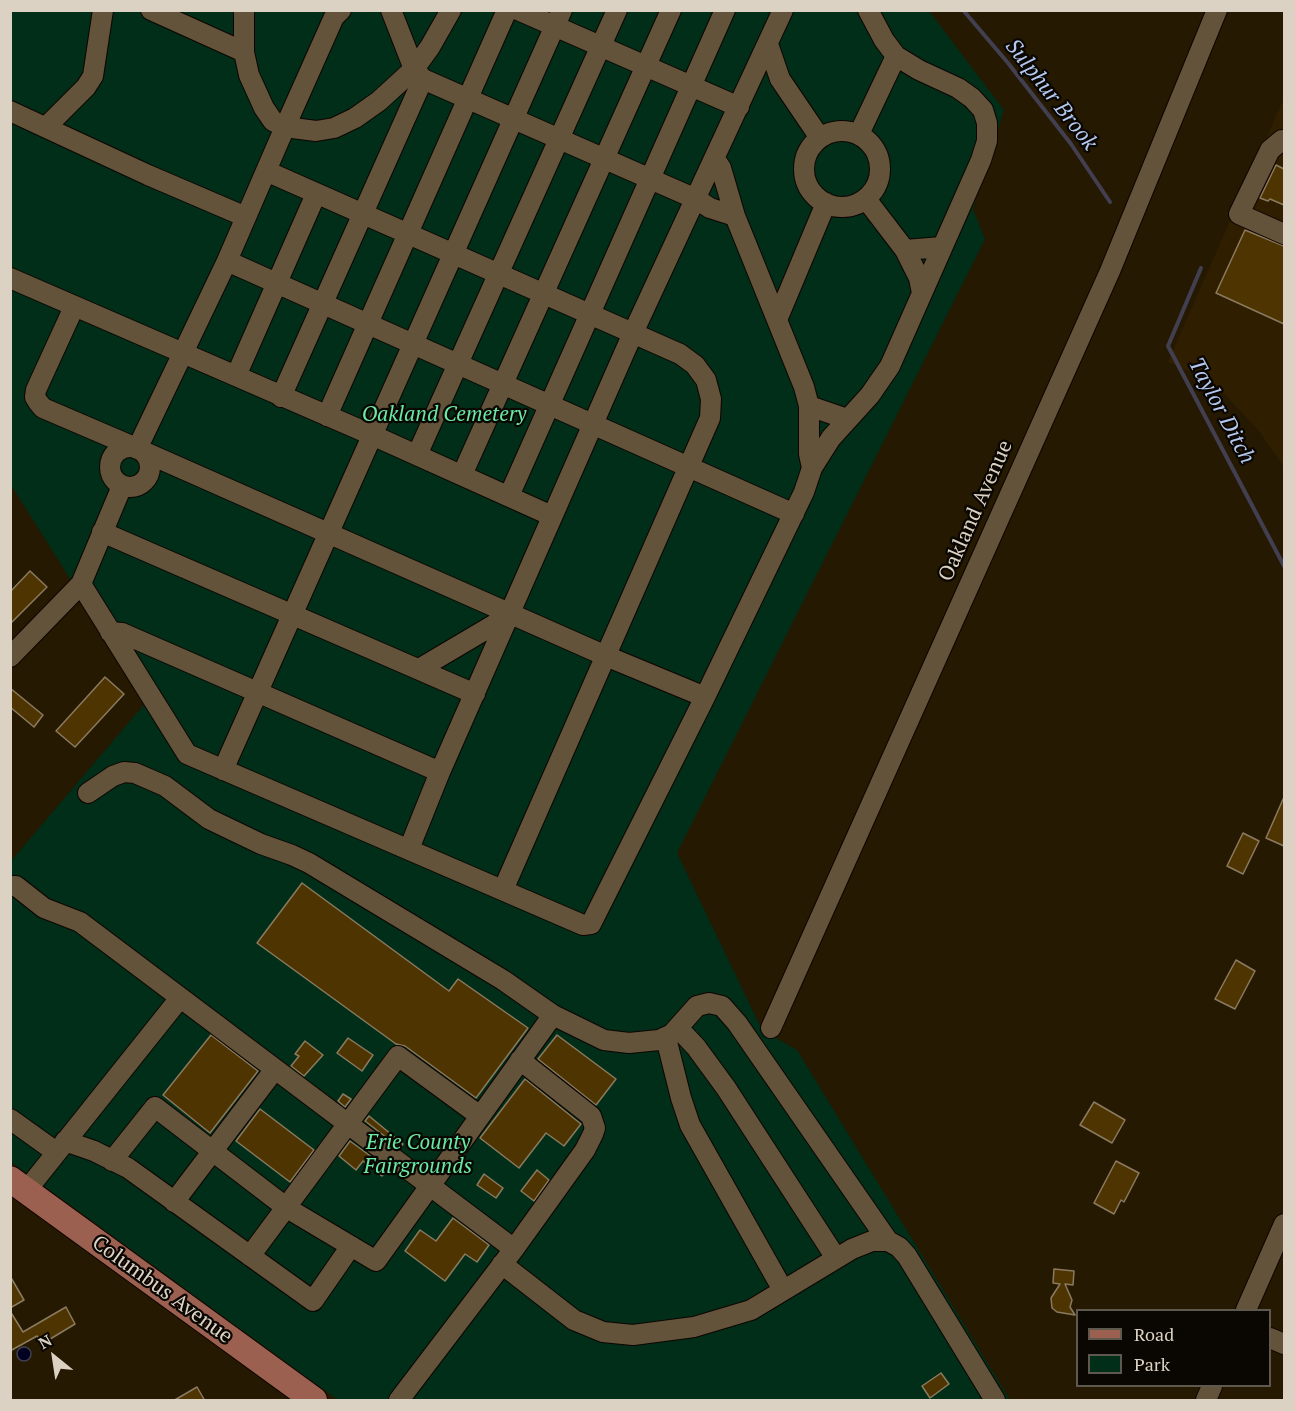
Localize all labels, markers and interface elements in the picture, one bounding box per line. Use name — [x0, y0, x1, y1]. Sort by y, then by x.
water label: Sulphur Brook — [999, 34, 1103, 156]
water label: Taylor Ditch — [1182, 353, 1260, 469]
park label: Oakland Cemetery — [362, 402, 526, 428]
street label: Oakland Avenue — [934, 436, 1018, 586]
park label: Erie County Fairgrounds — [364, 1130, 472, 1180]
street label: Columbus Avenue — [87, 1231, 237, 1349]
legend — [1076, 1309, 1271, 1387]
text: Road — [1134, 1322, 1174, 1346]
north arrow — [24, 1327, 84, 1387]
text: N — [34, 1329, 56, 1354]
text: Park — [1134, 1352, 1170, 1376]

